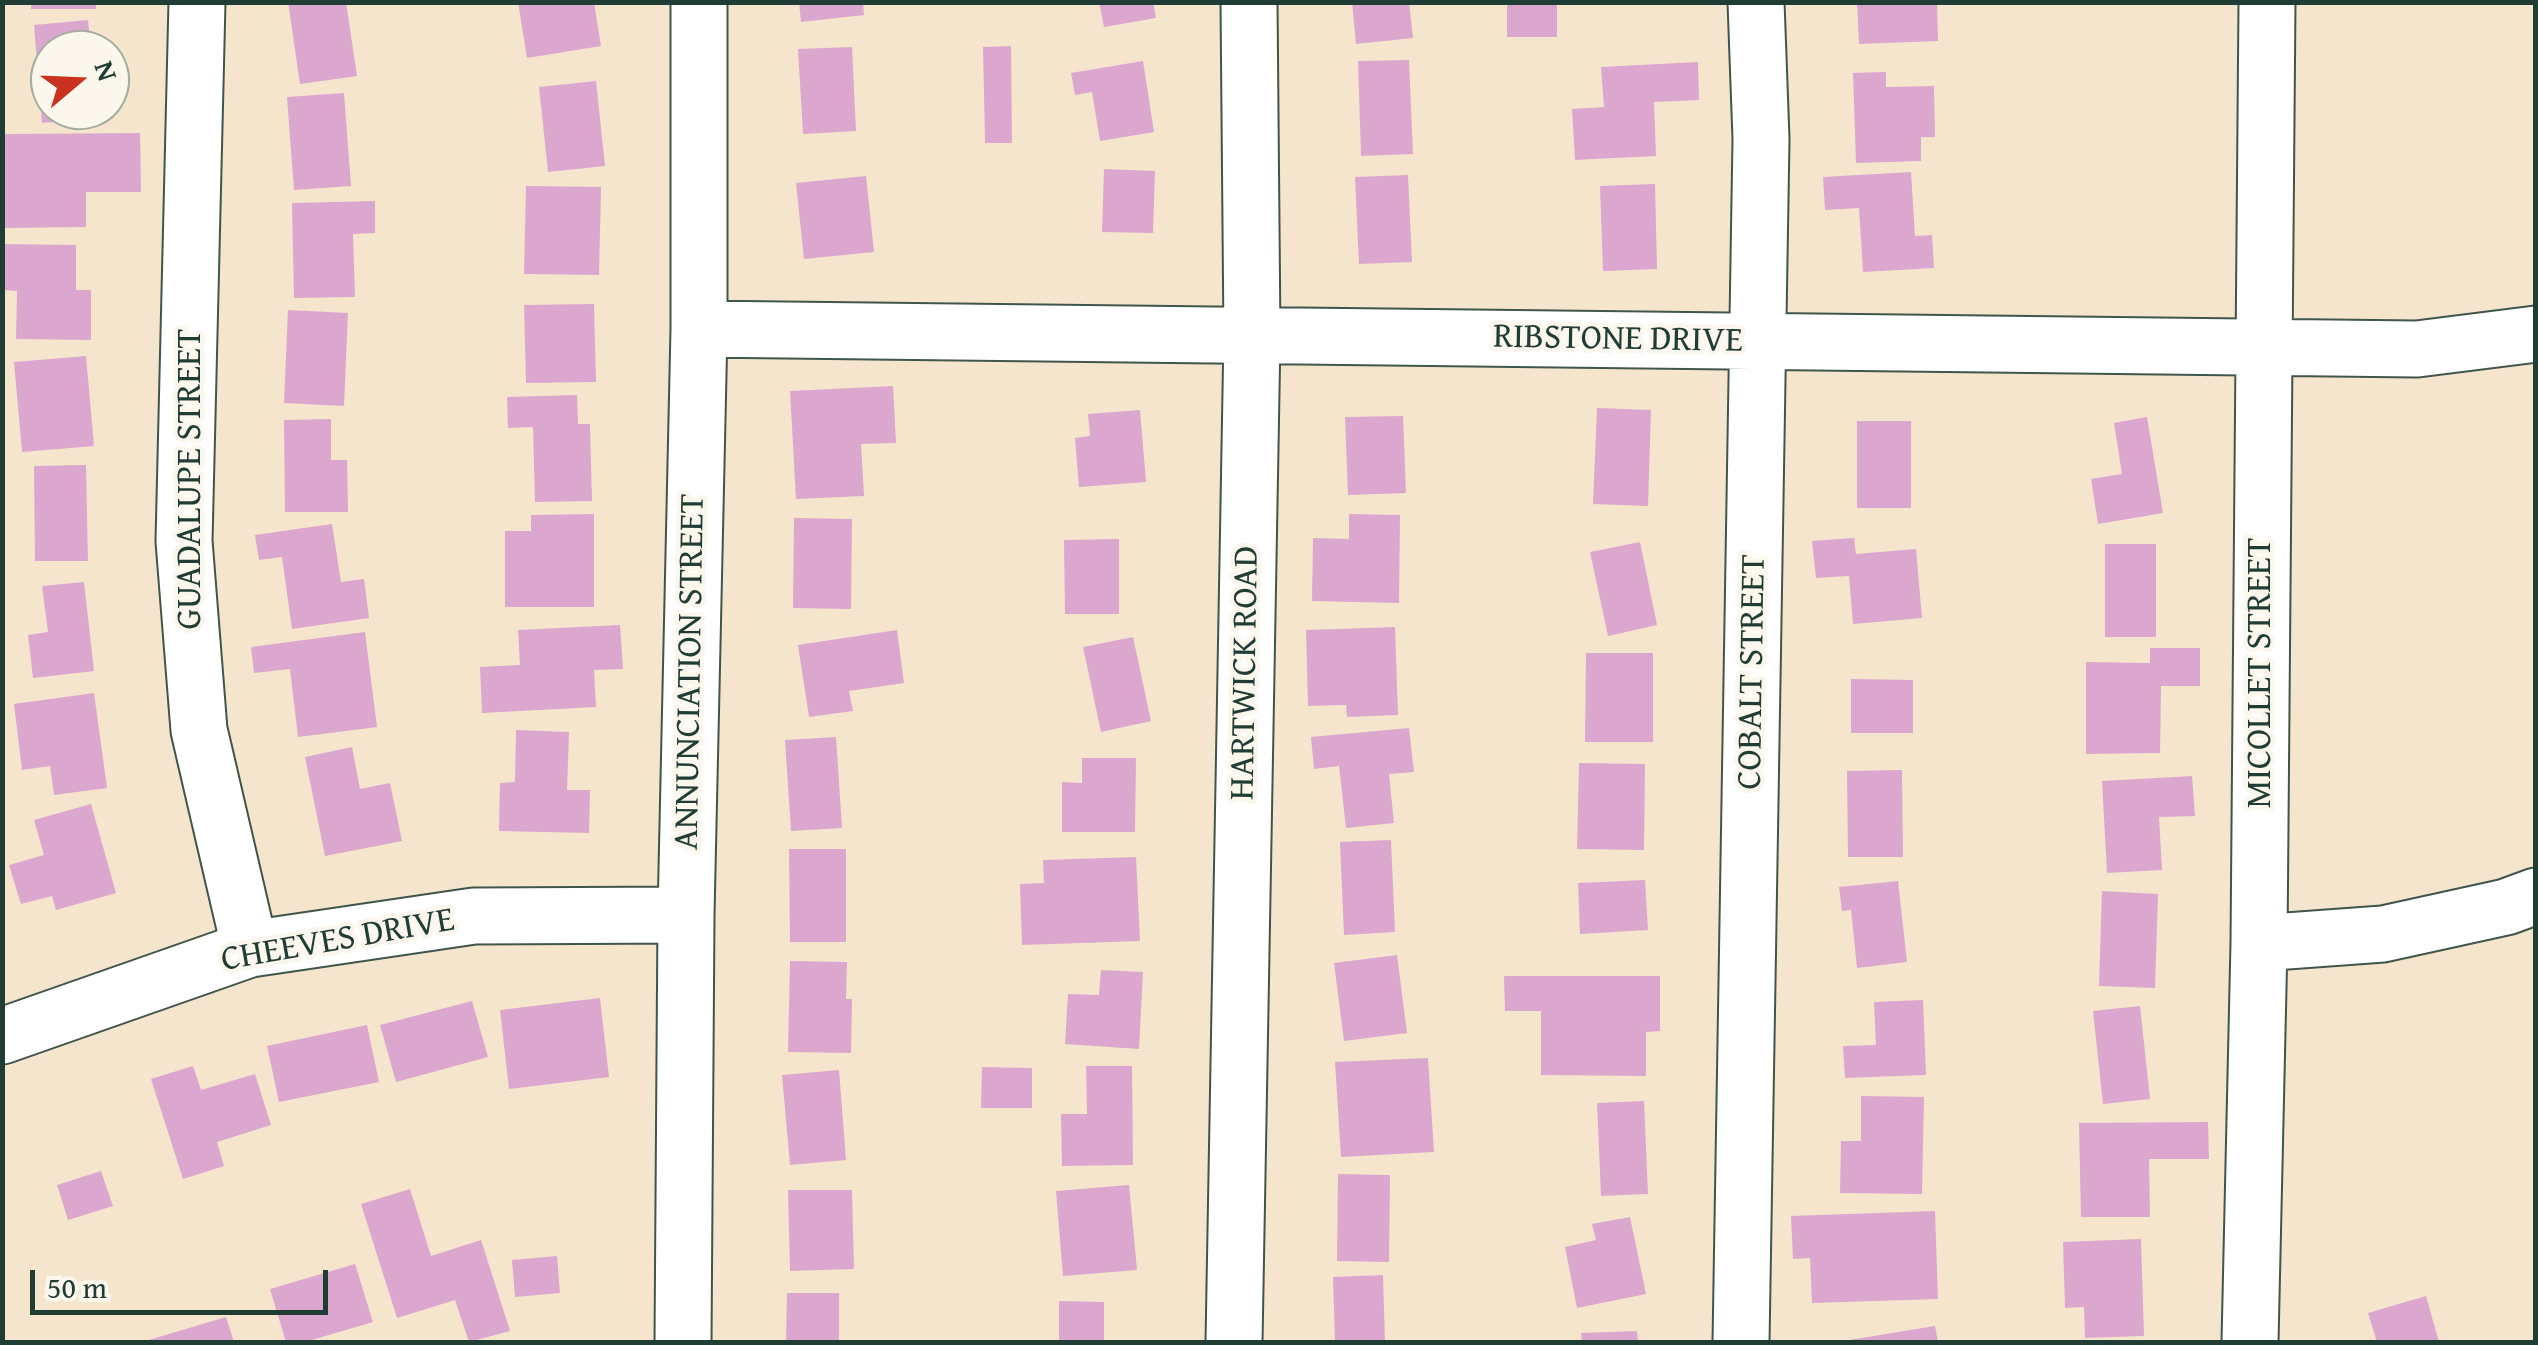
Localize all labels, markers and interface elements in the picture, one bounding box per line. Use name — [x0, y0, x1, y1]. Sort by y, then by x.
north arrow — [30, 30, 130, 130]
text: N — [85, 55, 129, 86]
street label: RIBSTONE DRIVE — [1493, 317, 1743, 363]
street label: GUADALUPE STREET — [170, 329, 212, 629]
street label: ANNUNCIATION STREET — [667, 493, 715, 851]
street label: MICOLLET STREET — [2240, 538, 2282, 808]
street label: HARTWICK ROAD — [1223, 545, 1269, 801]
street label: COBALT STREET — [1730, 554, 1776, 790]
street label: CHEEVES DRIVE — [218, 900, 458, 982]
scale bar — [35, 1250, 332, 1312]
text: 50 m — [47, 1265, 107, 1309]

